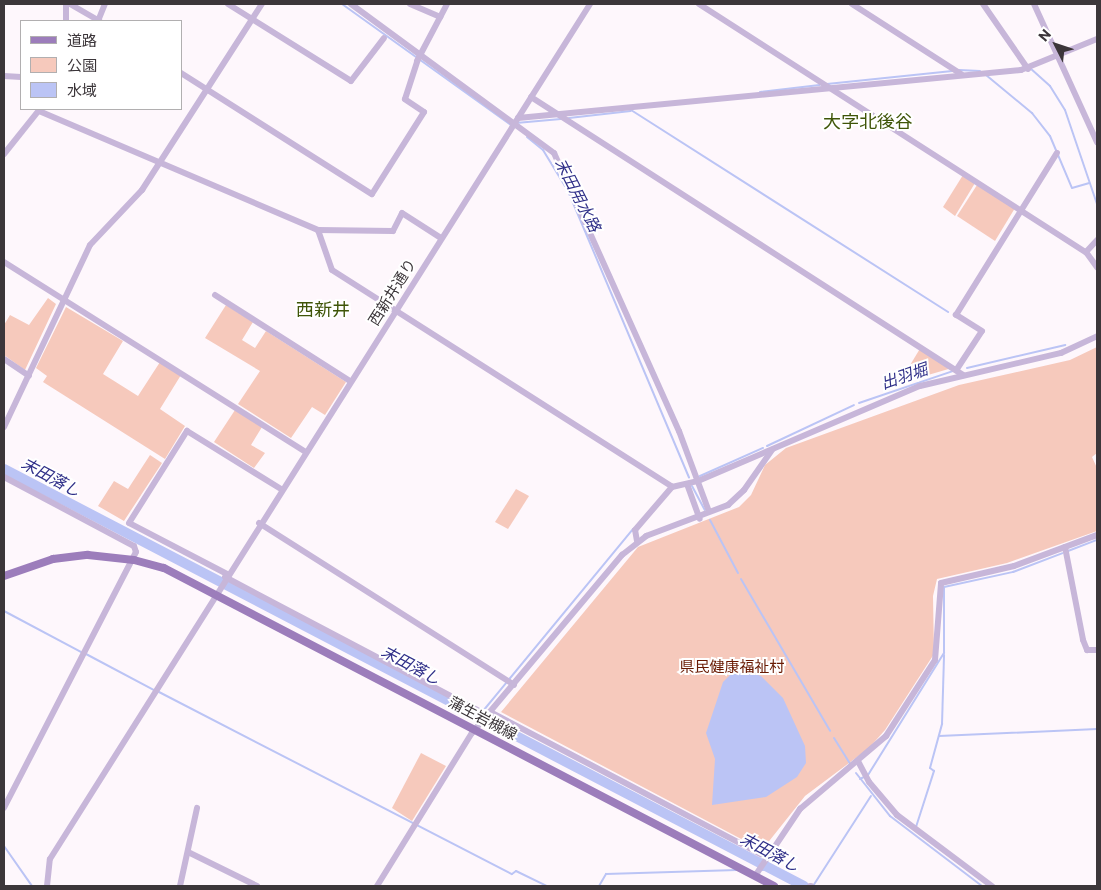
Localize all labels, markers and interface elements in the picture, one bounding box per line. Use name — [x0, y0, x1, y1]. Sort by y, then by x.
legend — [20, 20, 182, 110]
north arrow — [1031, 20, 1081, 70]
text: N — [1034, 25, 1054, 44]
text: 道路 — [67, 31, 97, 49]
text: 公園 — [67, 56, 97, 74]
text: 水域 — [67, 81, 97, 99]
district label: 大字北後谷 — [823, 110, 913, 132]
water label: 末田用水路 — [551, 155, 605, 235]
street label: 西新井通り — [364, 255, 420, 329]
district label: 西新井 — [296, 298, 350, 320]
water label: 出羽堀 — [878, 359, 930, 393]
water label: 末田落し — [18, 454, 84, 500]
water label: 末田落し — [378, 642, 444, 688]
park label: 県民健康福祉村 — [680, 658, 784, 676]
street label: 蒲生岩槻線 — [446, 692, 520, 744]
water label: 末田落し — [737, 829, 803, 875]

